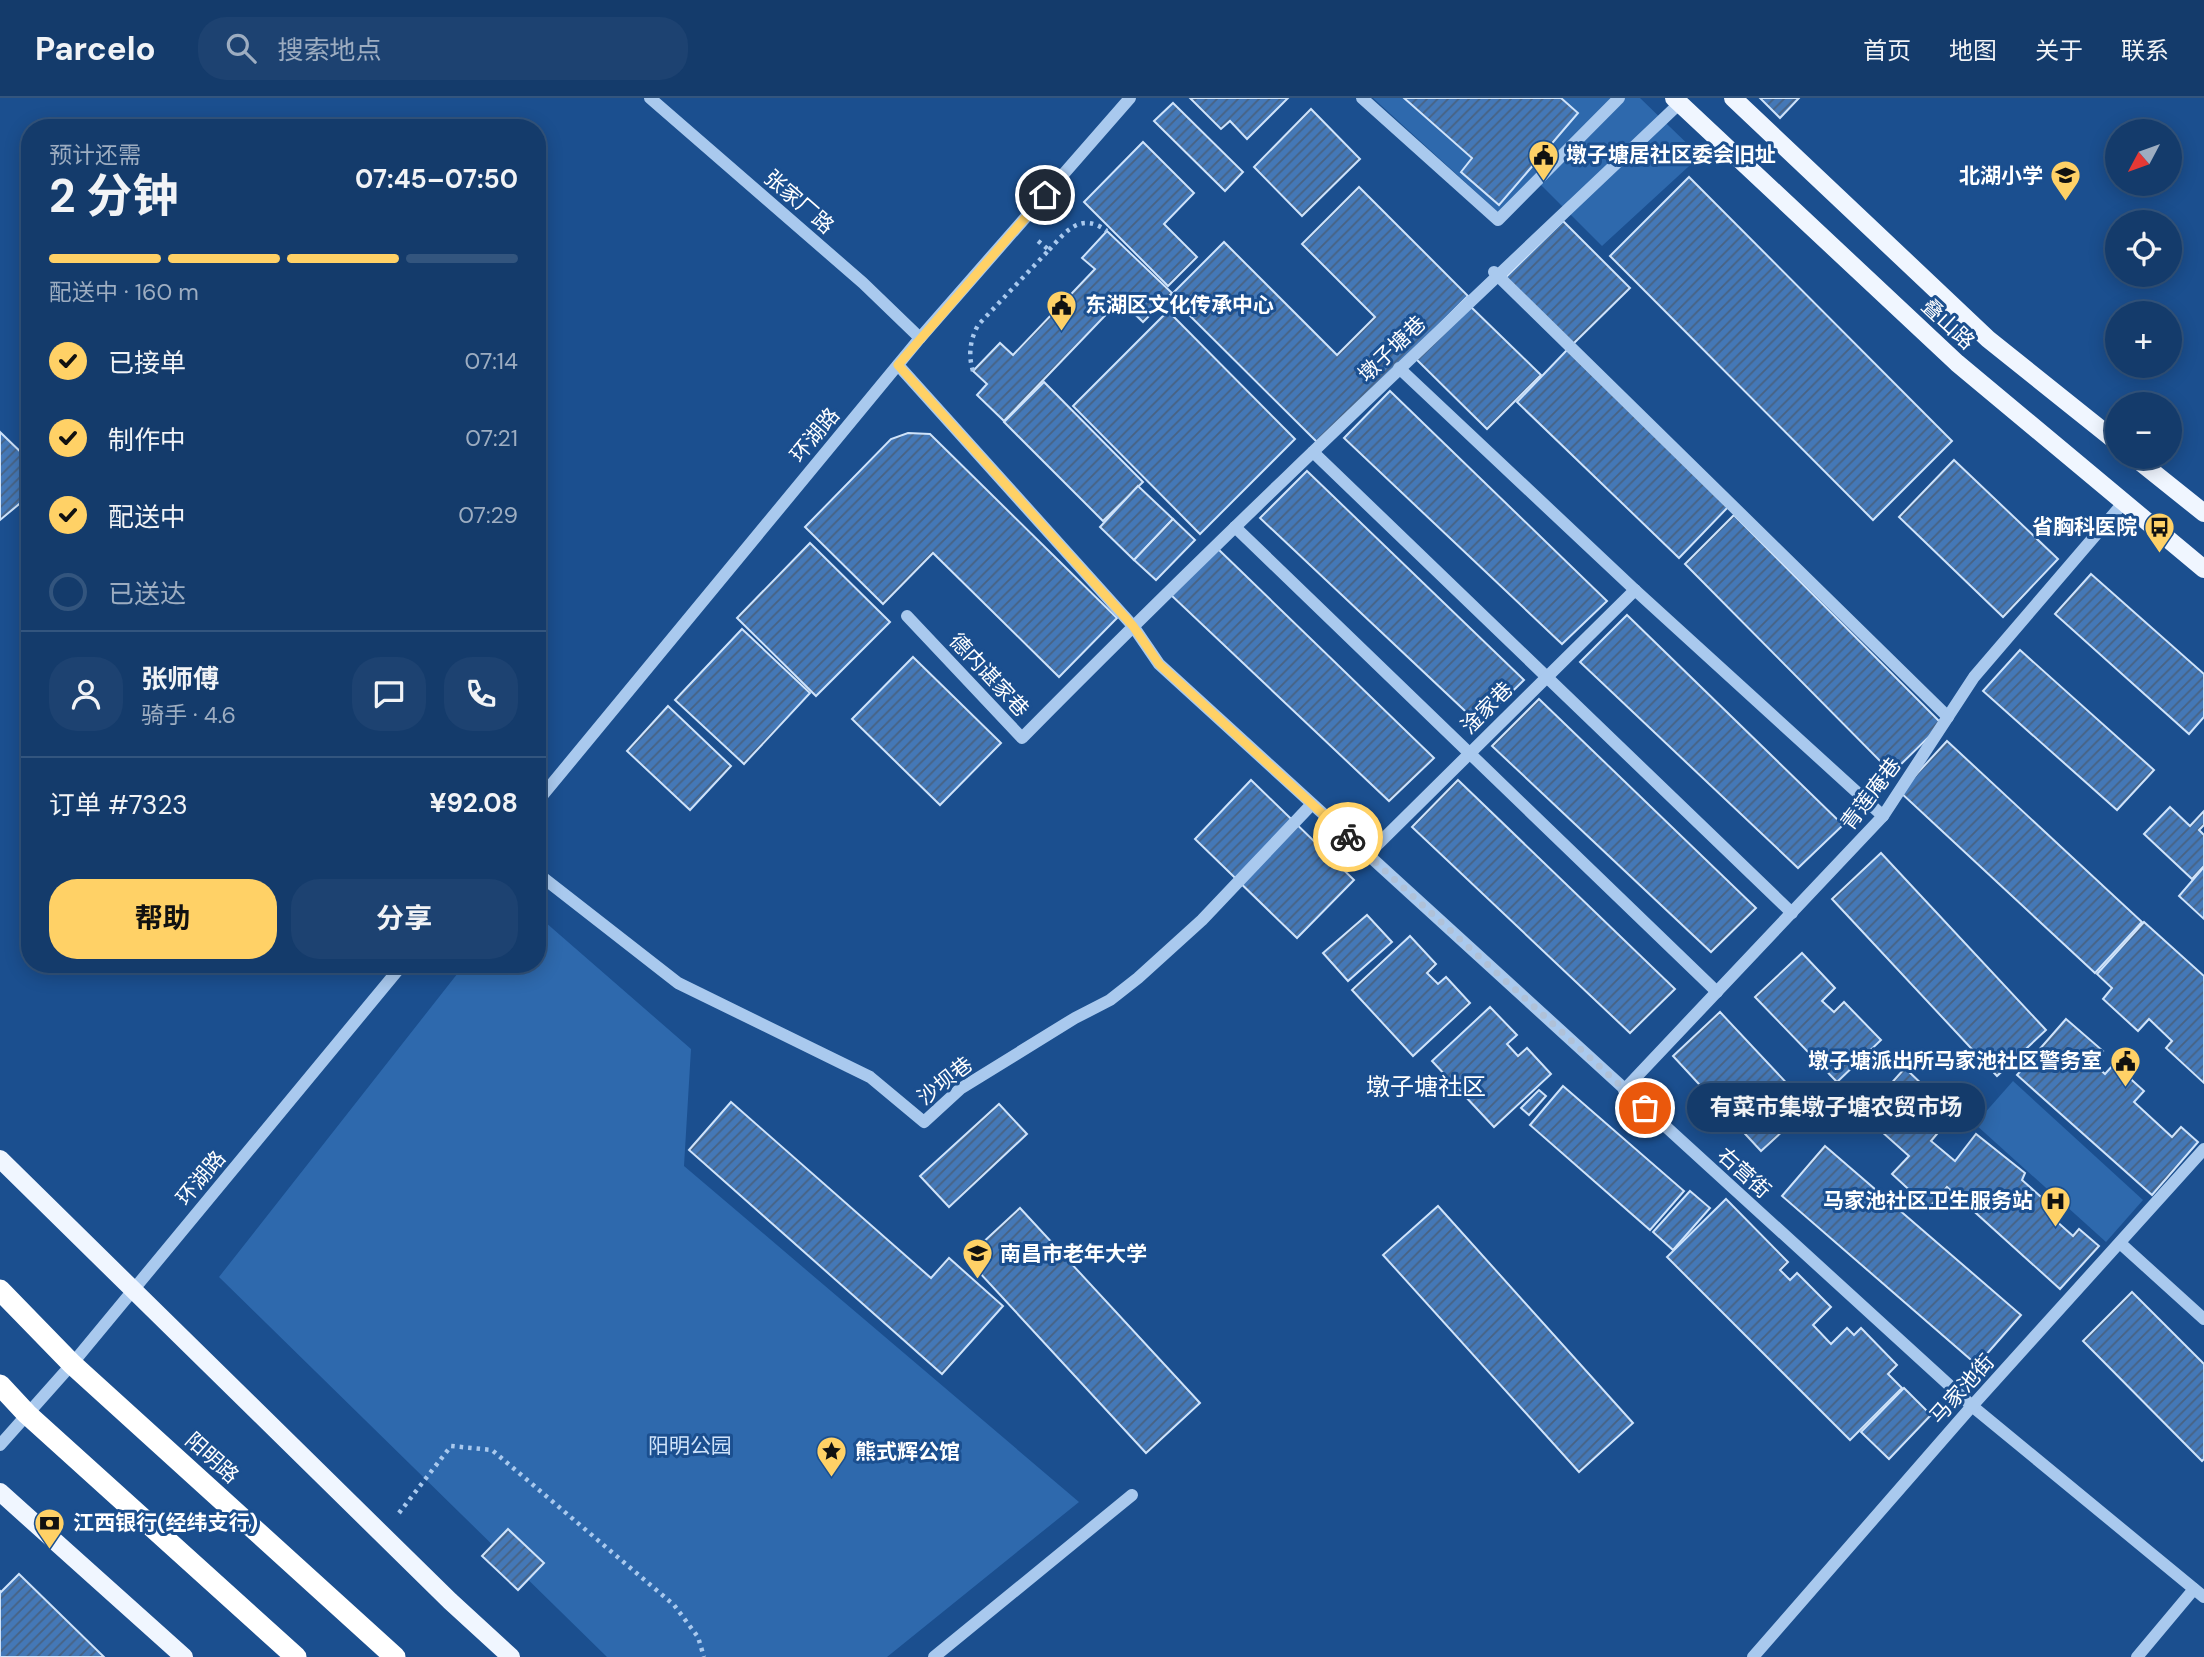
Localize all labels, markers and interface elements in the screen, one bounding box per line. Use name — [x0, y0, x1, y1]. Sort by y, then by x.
search box — [198, 17, 688, 80]
text: Parcelo — [35, 27, 156, 70]
icon: search — [222, 29, 260, 67]
text: 搜索地点 — [278, 33, 382, 67]
text: 首页 — [1863, 35, 1911, 66]
text: 地图 — [1949, 35, 1997, 66]
text: 关于 — [2035, 35, 2083, 66]
text: 联系 — [2121, 35, 2169, 66]
north arrow — [2105, 119, 2182, 196]
map controls — [2105, 119, 2182, 469]
public building icon: 墩子塘居社区委会旧址 — [1526, 138, 1560, 182]
text: 预计还需 — [49, 140, 141, 170]
place label: 墩子塘居社区委会旧址 — [1566, 141, 1776, 169]
school or university icon: 北湖小学 — [2049, 159, 2083, 203]
text: 07:45–07:50 — [355, 162, 518, 196]
place label: 北湖小学 — [1959, 162, 2043, 190]
street label: 张家厂路 — [758, 164, 840, 240]
pin — [1015, 165, 1075, 225]
text: 2 分钟 — [49, 166, 178, 226]
icon: home — [1026, 176, 1064, 214]
button: locate — [2105, 210, 2182, 287]
text: 配送中 · 160 m — [49, 277, 199, 307]
public building icon: 东湖区文化传承中心 — [1045, 288, 1079, 332]
place label: 东湖区文化传承中心 — [1085, 291, 1274, 319]
street label: 叠山路 — [1915, 292, 1981, 356]
button: + — [2105, 301, 2182, 378]
street label: 墩子塘巷 — [1352, 310, 1432, 388]
icon: check — [49, 342, 87, 380]
text: 已接单 — [108, 346, 186, 380]
text: 07:14 — [465, 346, 518, 376]
button: − — [2105, 392, 2182, 469]
street label: 环湖路 — [784, 402, 846, 468]
icon: check — [49, 419, 87, 457]
text: 制作中 — [108, 423, 186, 457]
text: 07:21 — [465, 423, 518, 453]
icon: check — [49, 496, 87, 534]
text: 配送中 — [108, 500, 186, 534]
text: 07:29 — [458, 500, 518, 530]
bus stop icon: 省胸科医院 — [2143, 510, 2177, 554]
place label: 省胸科医院 — [2032, 513, 2137, 541]
text: 已送达 — [108, 577, 186, 611]
street label: 德内谌家巷 — [943, 627, 1035, 723]
button: person — [49, 657, 123, 731]
button: chat — [352, 657, 426, 731]
button: phone — [444, 657, 518, 731]
text: 张师傅 — [141, 662, 219, 696]
street label: 淦家巷 — [1455, 676, 1519, 740]
text: 骑手 · 4.6 — [141, 700, 236, 730]
street label: 青莲庵巷 — [1835, 752, 1907, 836]
text: ¥92.08 — [429, 786, 518, 820]
text: 订单 #7323 — [49, 788, 188, 822]
courier — [1313, 802, 1383, 872]
icon: bike — [1329, 818, 1367, 856]
button: 帮助 — [49, 879, 277, 959]
button: 分享 — [291, 879, 518, 959]
public building icon: 墩子塘派出所马家池社区警务室 — [2108, 1044, 2142, 1088]
place label: 墩子塘派出所马家池社区警务室 — [1808, 1047, 2102, 1075]
street label: 沙坝巷 — [912, 1051, 978, 1111]
district label: 墩子塘社区 — [1366, 1071, 1486, 1102]
pin — [1615, 1078, 1675, 1138]
callout: 有菜市集墩子塘农贸市场 — [1687, 1084, 1984, 1132]
icon: bag — [1626, 1089, 1664, 1127]
text: 有菜市集墩子塘农贸市场 — [1710, 1092, 1963, 1122]
street label: 右营街 — [1711, 1142, 1777, 1204]
street label: 环湖路 — [170, 1145, 232, 1211]
hospital icon: 马家池社区卫生服务站 — [2039, 1184, 2073, 1228]
place label: 马家池社区卫生服务站 — [1823, 1187, 2033, 1215]
school or university icon: 南昌市老年大学 — [960, 1237, 994, 1281]
place label: 南昌市老年大学 — [1000, 1240, 1147, 1268]
street label: 马家池街 — [1923, 1348, 2001, 1430]
street label: 阳明路 — [179, 1427, 245, 1489]
park label: 阳明公园 — [648, 1432, 732, 1460]
place icon: 熊式辉公馆 — [815, 1435, 849, 1479]
place label: 熊式辉公馆 — [855, 1438, 960, 1466]
bank icon: 江西银行(经纬支行) — [33, 1506, 67, 1550]
place label: 江西银行(经纬支行) — [73, 1509, 258, 1537]

